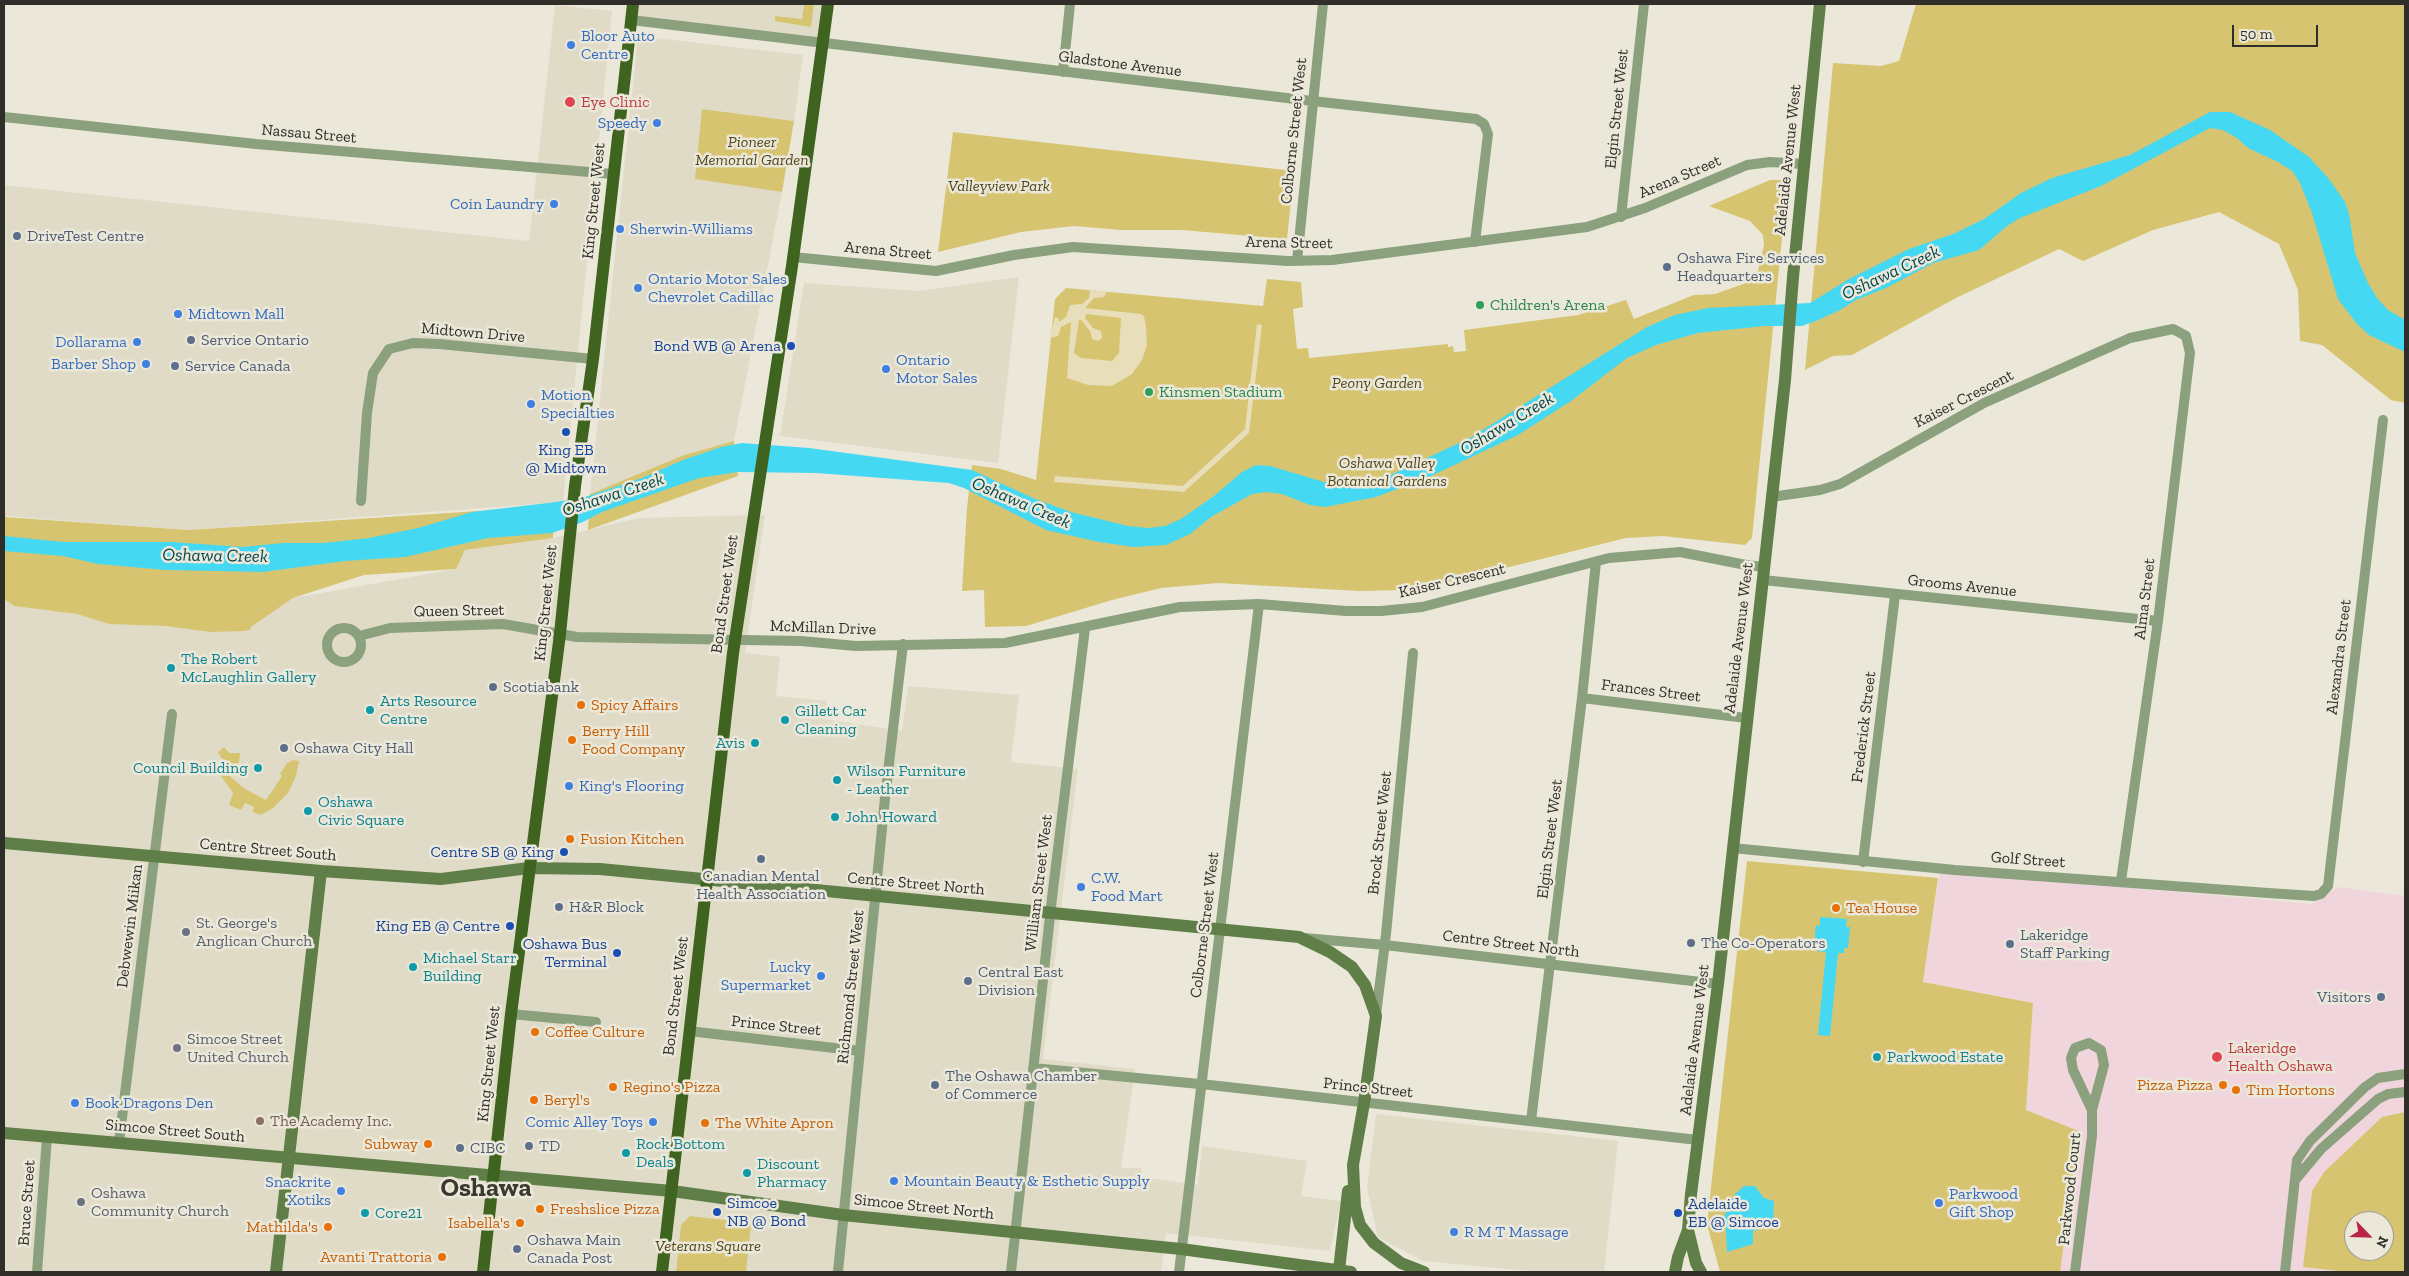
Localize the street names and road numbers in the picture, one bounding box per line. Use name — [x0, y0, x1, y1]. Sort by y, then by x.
street label: Gladstone Avenue — [1057, 47, 1183, 81]
street label: Elgin Street West — [1601, 48, 1633, 170]
street label: Colborne Street West — [1277, 57, 1311, 205]
street label: Adelaide Avenue West — [1771, 83, 1805, 237]
street label: Nassau Street — [261, 120, 357, 148]
street label: King Street West — [578, 142, 610, 260]
street label: Arena Street — [1636, 151, 1724, 203]
street label: Arena Street — [1245, 233, 1333, 253]
street label: Arena Street — [844, 238, 932, 264]
street label: Midtown Drive — [420, 319, 526, 347]
street label: Kaiser Crescent — [1911, 366, 2017, 432]
street label: Bond Street West — [707, 533, 743, 655]
street label: King Street West — [530, 544, 562, 662]
street label: Alma Street — [2130, 557, 2160, 641]
street label: Kaiser Crescent — [1397, 559, 1507, 603]
street label: Adelaide Avenue West — [1720, 561, 1758, 715]
street label: Grooms Avenue — [1907, 571, 2017, 601]
street label: Alexandra Street — [2322, 598, 2356, 716]
street label: Queen Street — [413, 601, 505, 621]
street label: McMillan Drive — [770, 617, 876, 639]
street label: Frederick Street — [1848, 670, 1880, 784]
street label: Frances Street — [1600, 675, 1702, 707]
street label: Brock Street West — [1364, 770, 1396, 896]
street label: Elgin Street West — [1533, 778, 1567, 900]
street label: William Street West — [1021, 813, 1057, 953]
street label: Centre Street South — [199, 834, 337, 866]
street label: Golf Street — [1990, 848, 2066, 872]
street label: Colborne Street West — [1187, 851, 1223, 999]
street label: Debwewin Miikan — [113, 863, 147, 989]
street label: Centre Street North — [846, 868, 986, 900]
street label: Richmond Street West — [833, 909, 869, 1065]
street label: Centre Street North — [1441, 926, 1581, 962]
street label: Bond Street West — [659, 935, 693, 1057]
street label: Adelaide Avenue West — [1676, 963, 1714, 1117]
street label: King Street West — [473, 1005, 505, 1123]
street label: Prince Street — [730, 1012, 822, 1040]
street label: Prince Street — [1322, 1074, 1414, 1102]
street label: Simcoe Street South — [104, 1115, 246, 1147]
street label: Parkwood Court — [2055, 1132, 2085, 1246]
street label: Bruce Street — [14, 1159, 40, 1247]
street label: Simcoe Street North — [853, 1190, 995, 1224]

